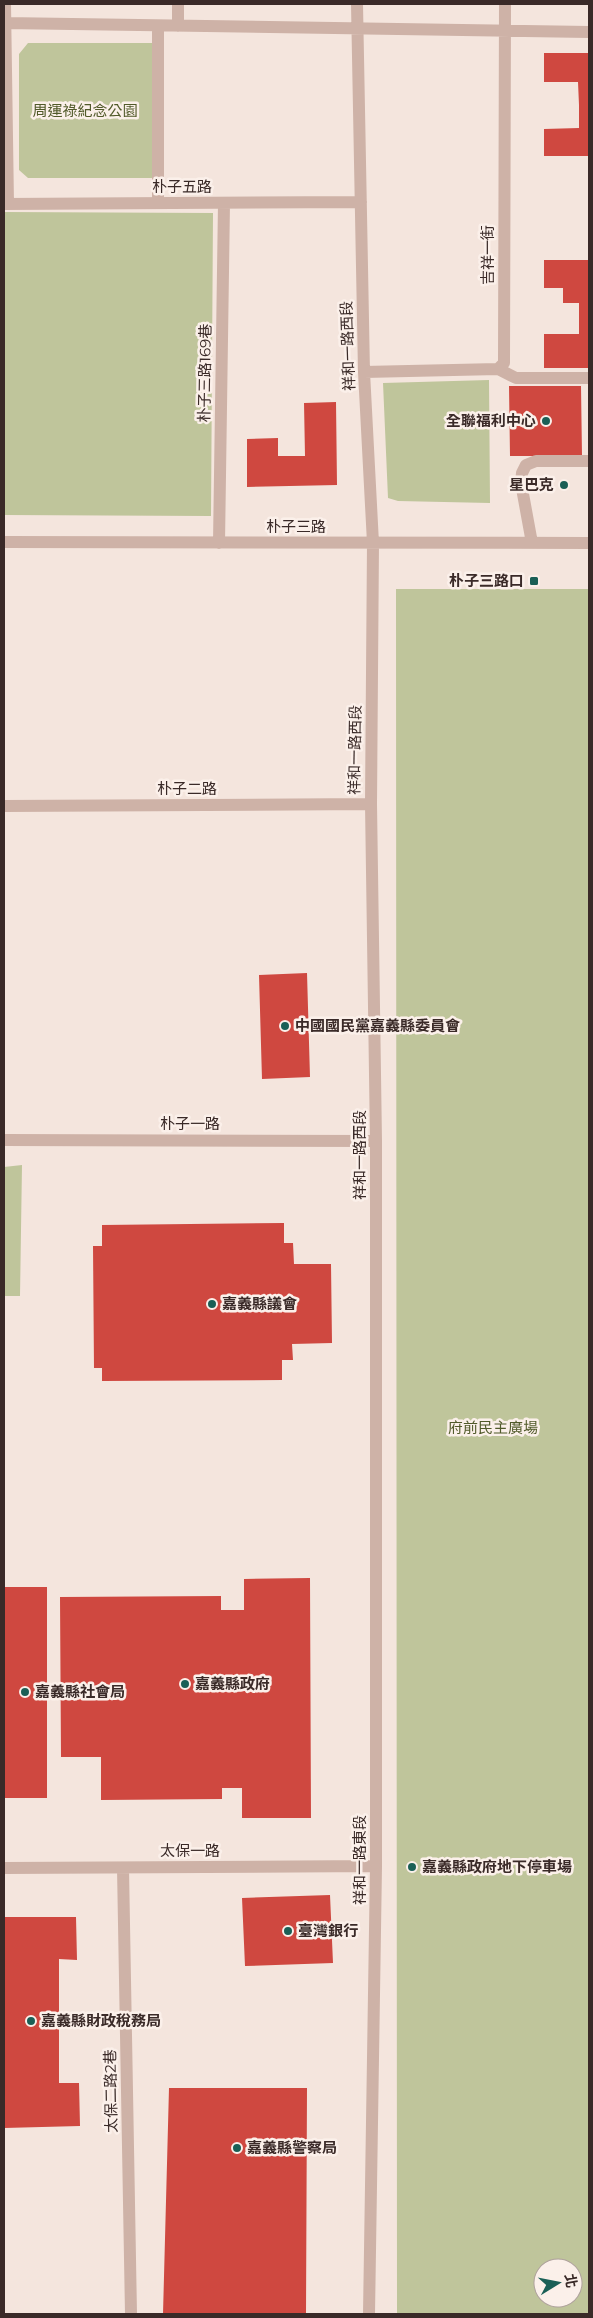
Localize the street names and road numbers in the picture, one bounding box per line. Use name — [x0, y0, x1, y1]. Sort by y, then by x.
street label: 朴子五路 — [152, 177, 212, 196]
street label: 吉祥一街 — [478, 225, 497, 285]
street label: 祥和一路西段 — [336, 301, 359, 391]
street label: 朴子三路169巷 — [194, 323, 215, 422]
street label: 朴子三路 — [266, 517, 326, 536]
street label: 祥和一路西段 — [344, 705, 365, 795]
street label: 朴子二路 — [157, 779, 217, 798]
street label: 祥和一路西段 — [350, 1110, 369, 1200]
street label: 朴子一路 — [160, 1114, 220, 1133]
street label: 祥和一路東段 — [350, 1815, 369, 1905]
street label: 太保一路 — [160, 1841, 220, 1860]
street label: 太保二路2巷 — [100, 2049, 121, 2133]

